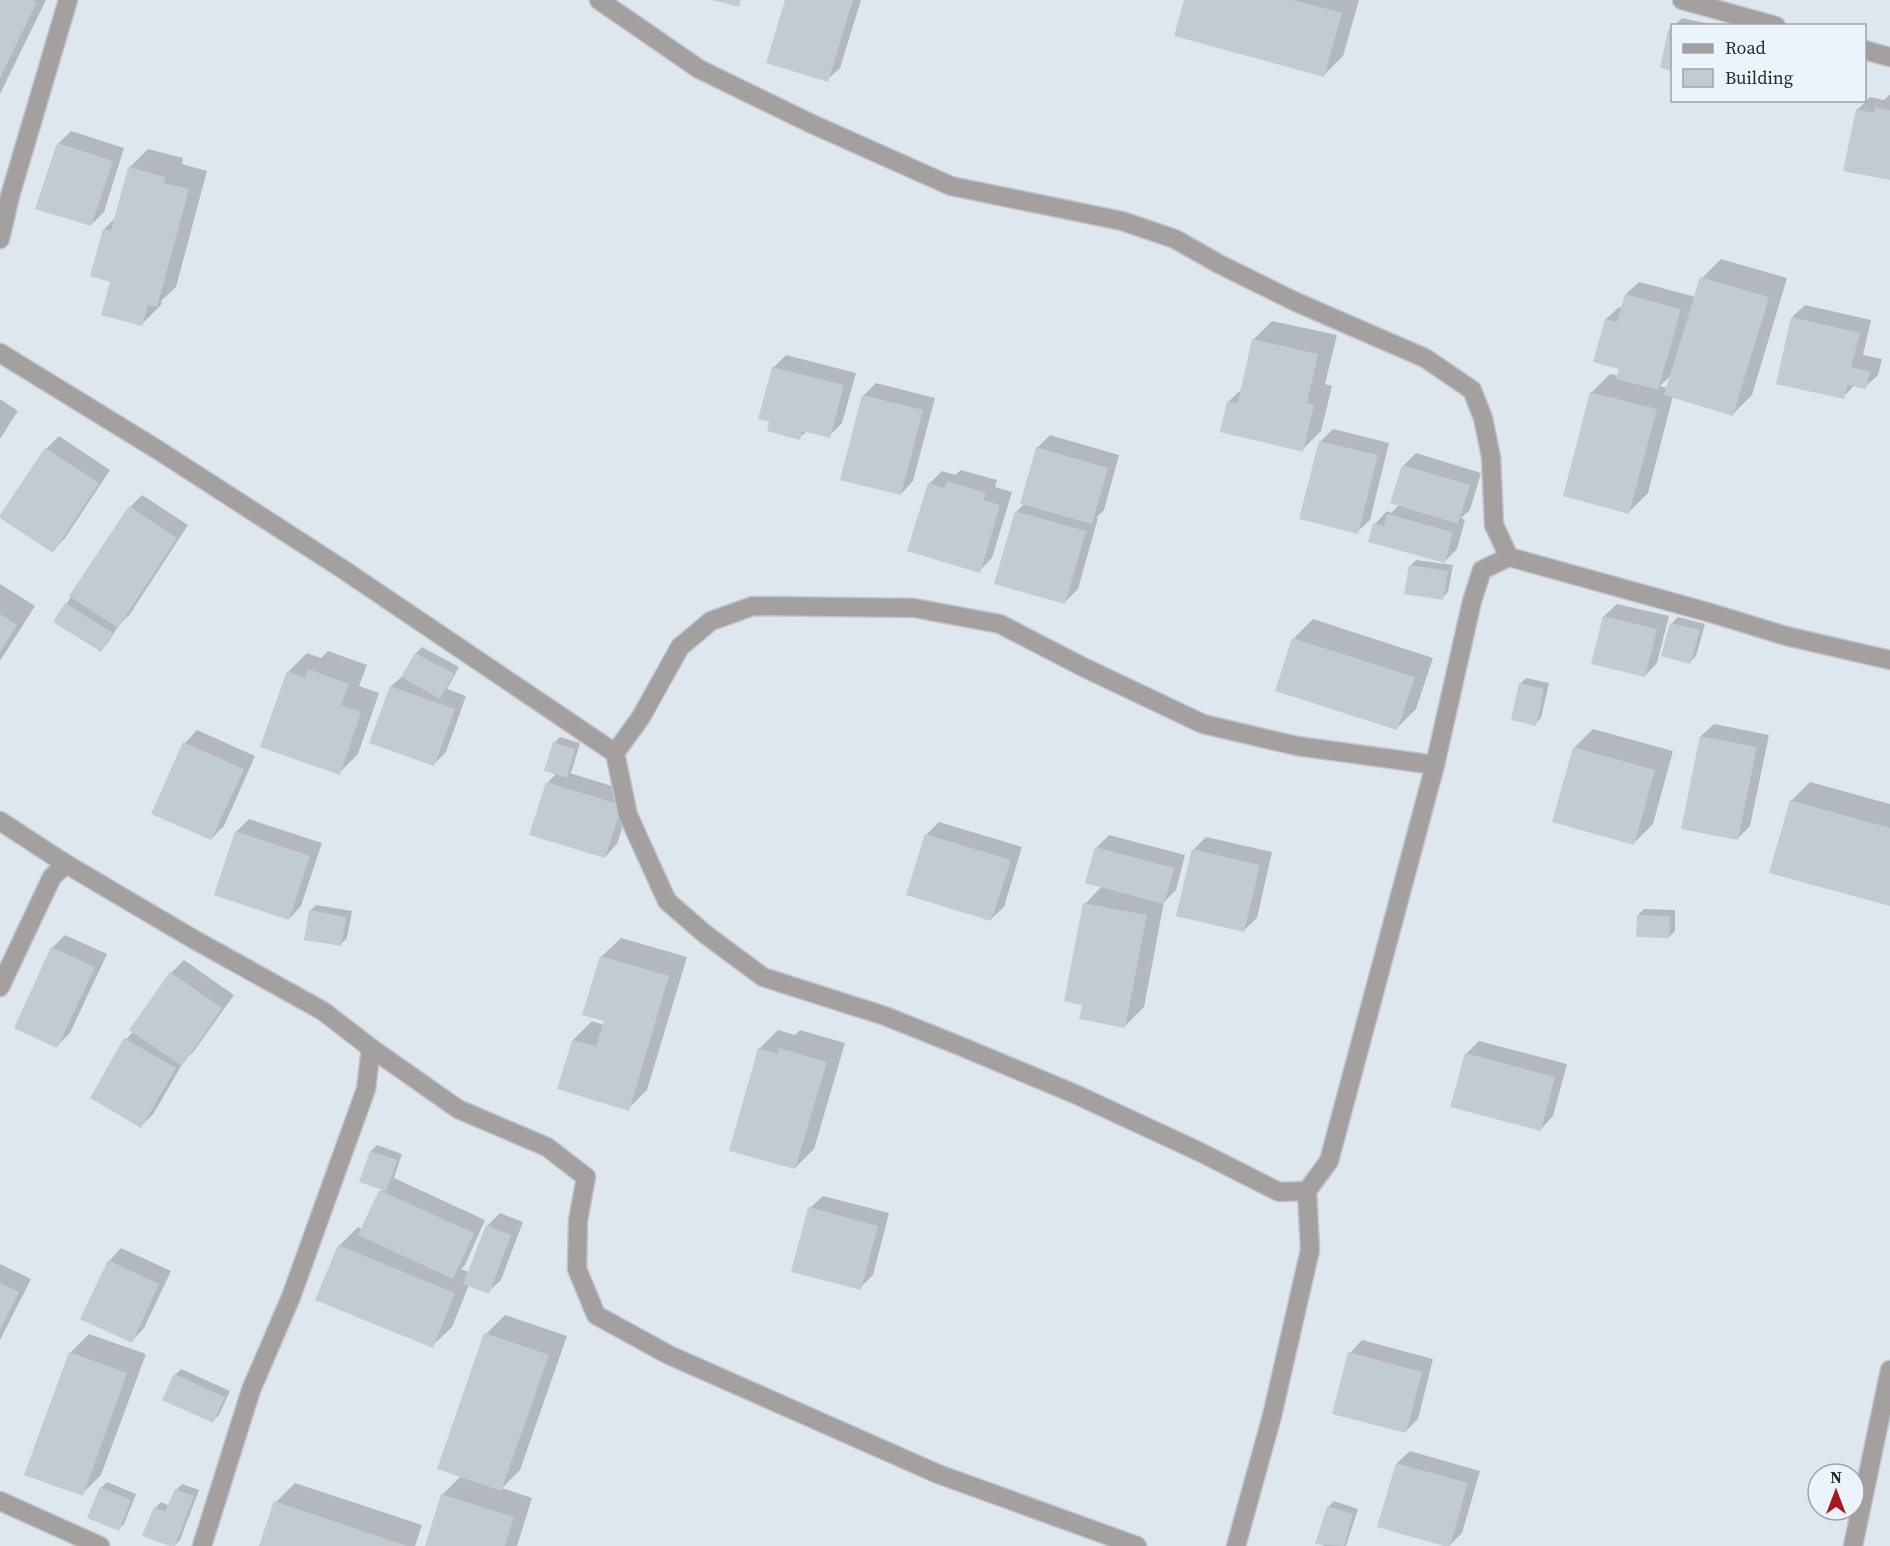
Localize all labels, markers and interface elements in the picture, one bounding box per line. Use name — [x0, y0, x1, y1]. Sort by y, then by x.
legend — [1671, 24, 1866, 102]
text: Road — [1725, 35, 1766, 60]
text: Building — [1725, 65, 1793, 90]
north arrow — [1806, 1462, 1866, 1522]
text: N — [1830, 1466, 1842, 1488]

